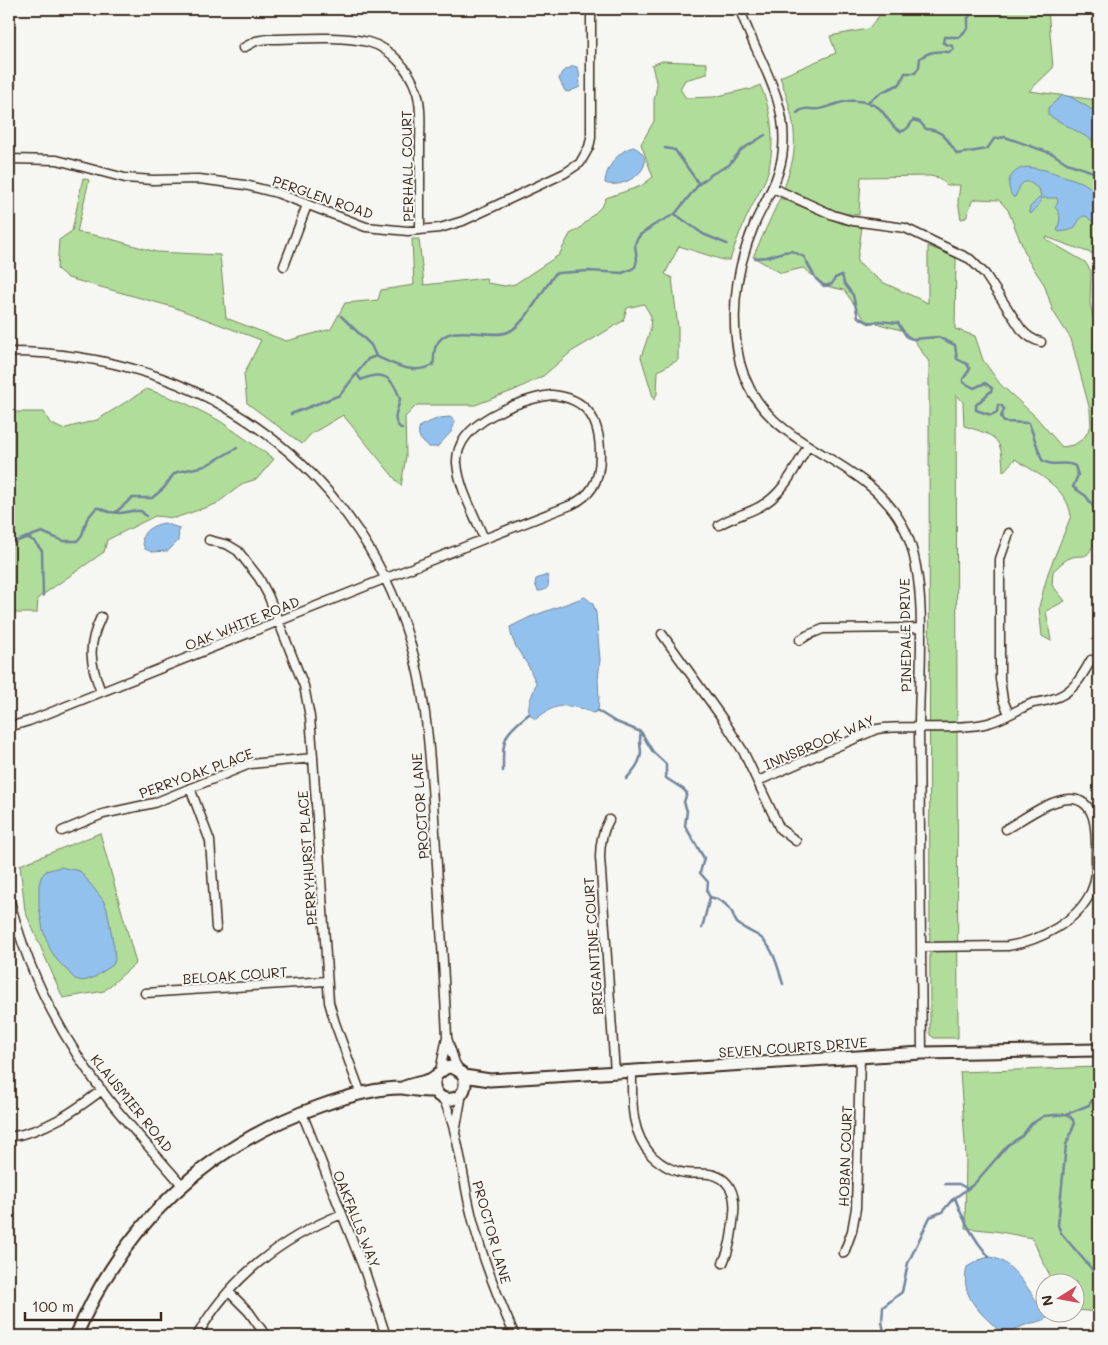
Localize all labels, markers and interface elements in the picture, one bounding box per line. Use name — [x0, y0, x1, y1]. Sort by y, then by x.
street label: PERHALL COURT — [397, 110, 417, 222]
street label: PERGLEN ROAD — [270, 171, 376, 223]
street label: PINEDALE DRIVE — [895, 578, 915, 692]
street label: OAK WHITE ROAD — [182, 591, 302, 655]
street label: INNSBROOK WAY — [761, 710, 877, 774]
street label: PERRYOAK PLACE — [136, 744, 256, 802]
street label: PROCTOR LANE — [407, 752, 433, 860]
street label: PERRYHURST PLACE — [293, 790, 321, 926]
street label: BRIGANTINE COURT — [579, 876, 607, 1016]
street label: BELOAK COURT — [182, 962, 288, 988]
street label: SEVEN COURTS DRIVE — [718, 1032, 868, 1062]
street label: KLAUSMIER ROAD — [87, 1050, 177, 1156]
street label: HOBAN COURT — [834, 1105, 856, 1207]
street label: OAKFALLS WAY — [329, 1167, 385, 1271]
street label: PROCTOR LANE — [468, 1178, 516, 1286]
north arrow — [1036, 1272, 1086, 1322]
scale bar — [25, 1290, 161, 1322]
text: N — [1036, 1294, 1057, 1308]
text: 100 m — [32, 1296, 74, 1316]

